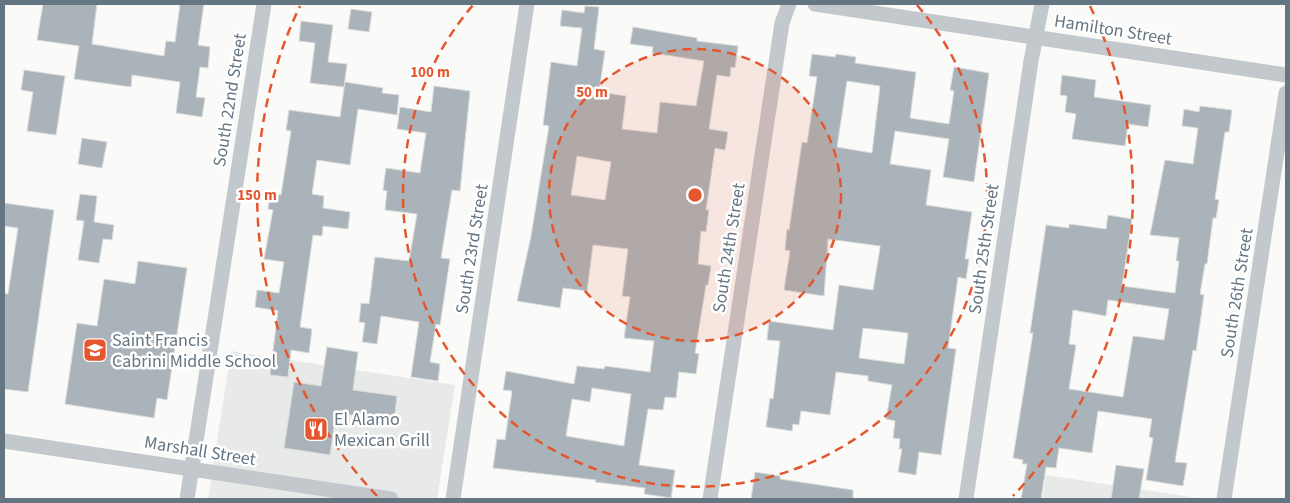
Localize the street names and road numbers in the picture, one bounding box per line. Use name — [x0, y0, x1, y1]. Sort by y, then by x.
street label: Hamilton Street — [1052, 8, 1174, 52]
street label: South 22nd Street — [207, 31, 253, 169]
street label: South 24th Street — [706, 181, 752, 315]
street label: South 23rd Street — [449, 182, 495, 316]
street label: South 25th Street — [962, 182, 1006, 316]
street label: South 26th Street — [1214, 226, 1260, 360]
street label: Marshall Street — [142, 430, 258, 472]

